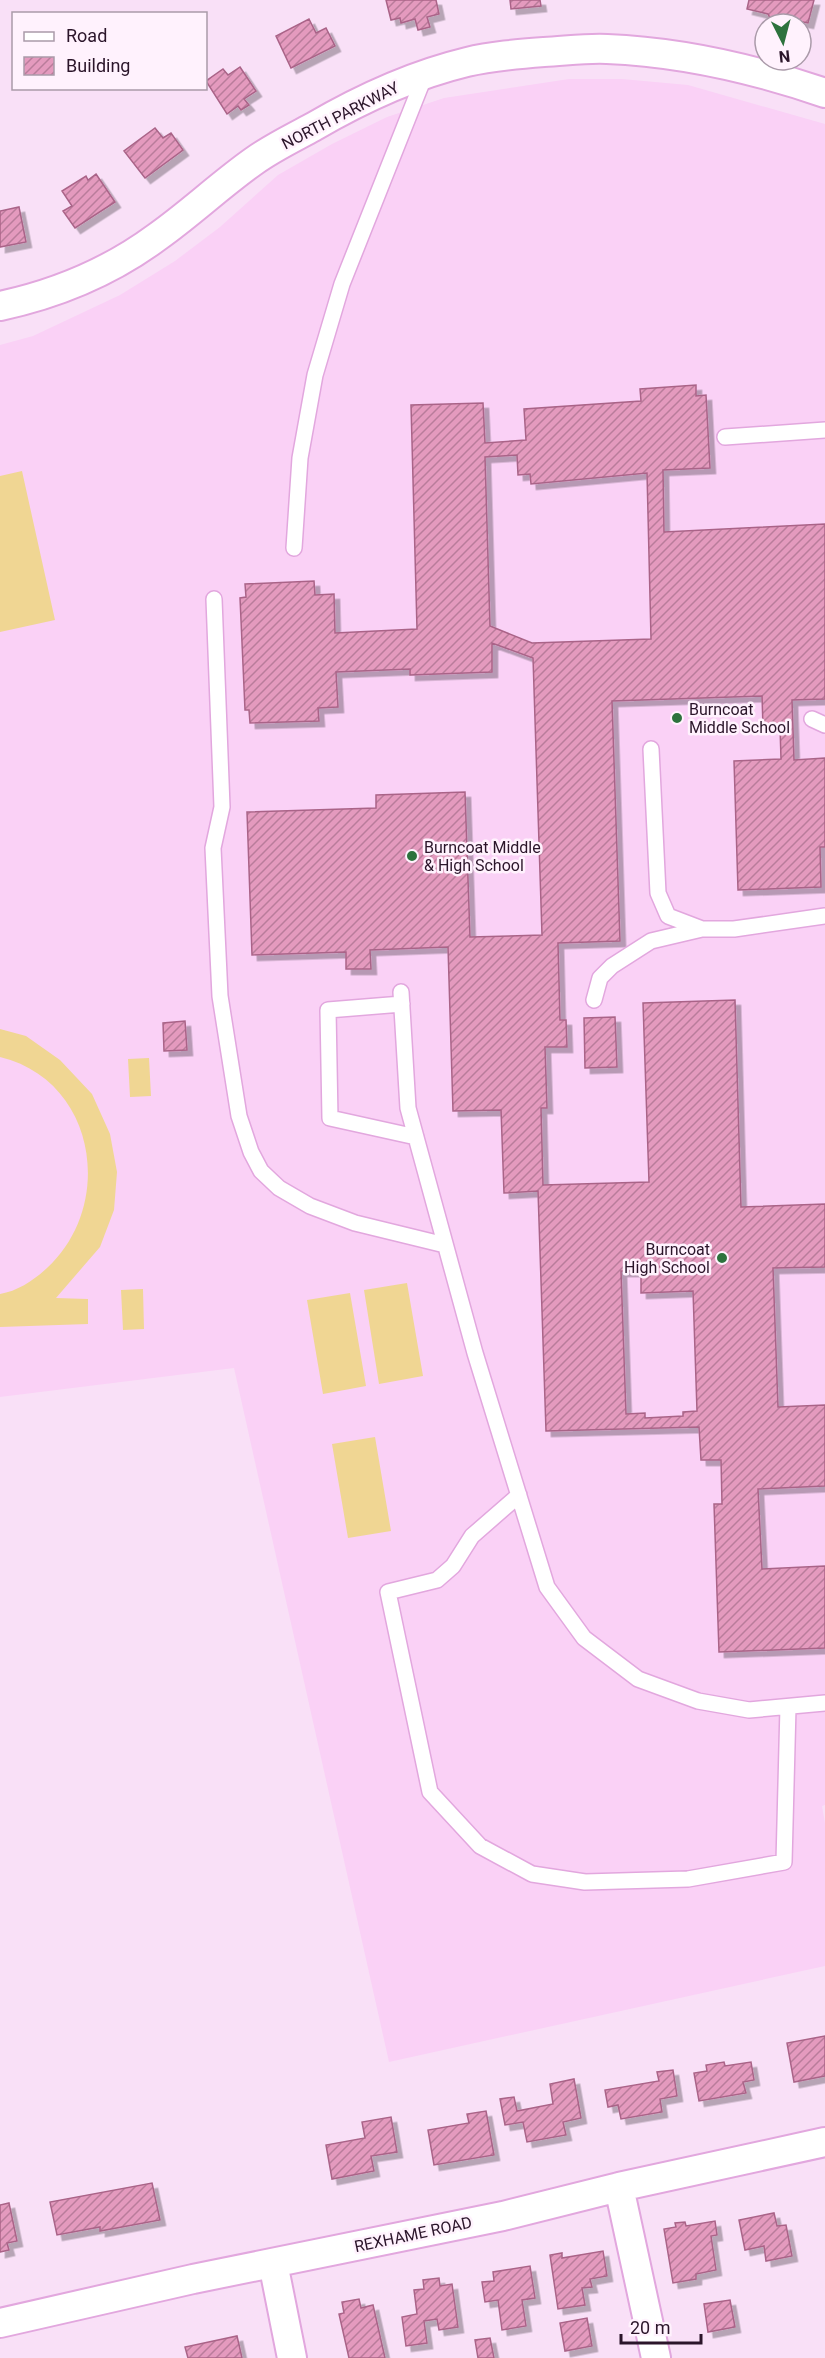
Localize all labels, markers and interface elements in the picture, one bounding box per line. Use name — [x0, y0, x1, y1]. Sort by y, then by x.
legend — [12, 12, 207, 90]
north arrow — [753, 12, 813, 72]
text: Road — [66, 25, 107, 46]
text: N — [778, 46, 791, 66]
text: Building — [66, 55, 130, 76]
street label: NORTH PARKWAY — [278, 77, 402, 153]
place label: Burncoat Middle School — [689, 700, 790, 737]
marker: Burncoat Middle School — [670, 711, 684, 725]
place label: Burncoat Middle & High School — [424, 838, 541, 875]
marker: Burncoat Middle & High School — [405, 849, 419, 863]
place label: Burncoat High School — [624, 1240, 710, 1277]
marker: Burncoat High School — [715, 1251, 729, 1265]
street label: REXHAME ROAD — [353, 2213, 474, 2256]
scale bar — [621, 2307, 700, 2345]
text: 20 m — [630, 2317, 670, 2338]

